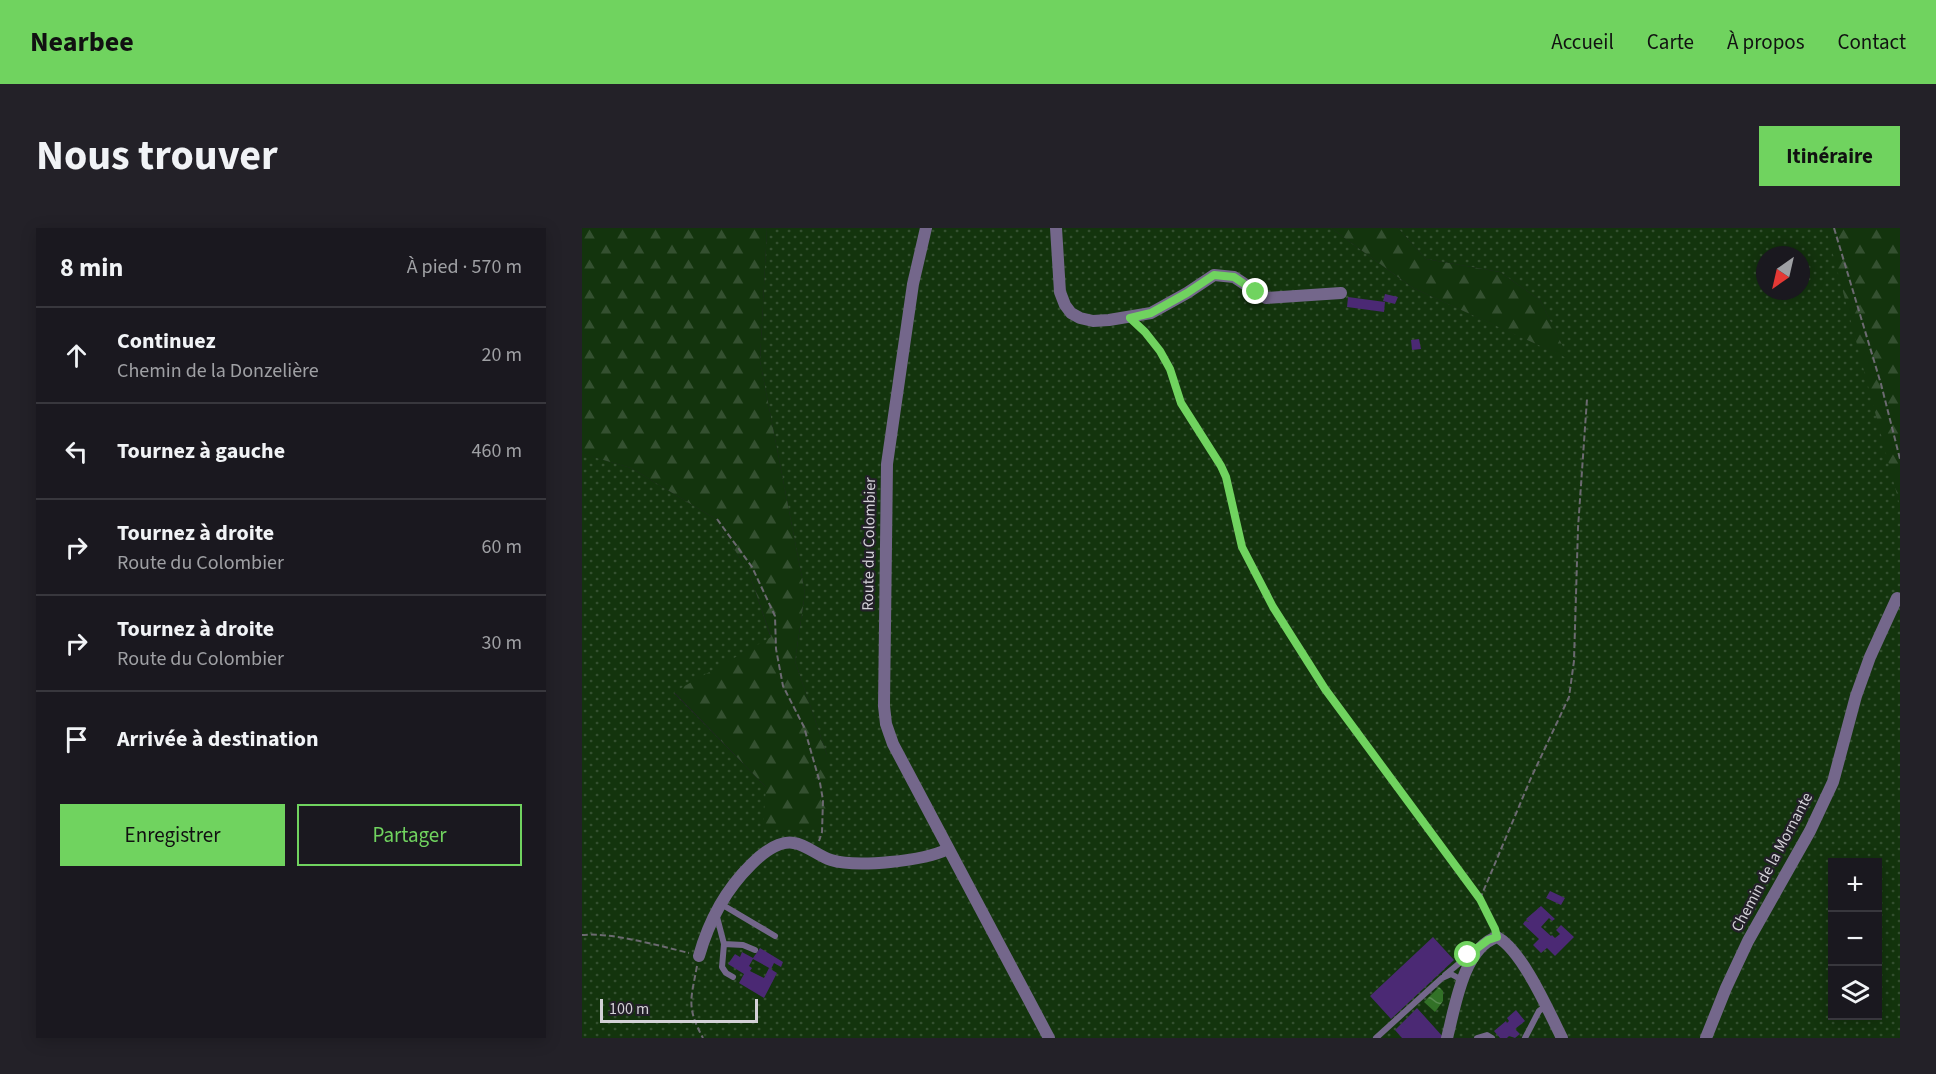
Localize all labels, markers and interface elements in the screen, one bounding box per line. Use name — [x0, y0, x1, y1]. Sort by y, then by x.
text: Nearbee — [30, 22, 134, 62]
text: Accueil — [1551, 27, 1614, 57]
text: Carte — [1647, 27, 1694, 57]
text: À propos — [1727, 27, 1804, 57]
text: Contact — [1837, 27, 1906, 57]
text: Nous trouver — [36, 126, 278, 186]
button: Itinéraire — [1759, 126, 1900, 186]
north arrow — [1756, 246, 1810, 300]
text: 8 min — [60, 249, 123, 286]
text: À pied · 570 m — [407, 253, 522, 281]
route end — [1242, 278, 1268, 304]
text: Continuez — [117, 325, 216, 357]
icon: ahead — [60, 339, 93, 372]
text: 20 m — [482, 341, 522, 369]
text: Chemin de la Donzelière — [117, 357, 319, 385]
icon: left — [60, 435, 93, 468]
text: Tournez à gauche — [117, 435, 285, 467]
text: 460 m — [472, 437, 522, 465]
street label: Route du Colombier — [857, 477, 881, 611]
text: Tournez à droite — [117, 517, 274, 549]
icon: right — [60, 531, 93, 564]
text: 60 m — [482, 533, 522, 561]
text: Route du Colombier — [117, 549, 284, 577]
text: Tournez à droite — [117, 613, 274, 645]
icon: right — [60, 627, 93, 660]
text: 30 m — [482, 629, 522, 657]
text: Route du Colombier — [117, 645, 284, 673]
icon: arrive — [60, 723, 93, 756]
text: Arrivée à destination — [117, 723, 319, 755]
street label: Chemin de la Mornante — [1726, 788, 1818, 936]
button: Enregistrer — [60, 804, 285, 866]
button: Partager — [297, 804, 522, 866]
map controls — [1828, 858, 1882, 1020]
button: + — [1828, 858, 1882, 912]
button: − — [1828, 912, 1882, 966]
route start — [1454, 941, 1480, 967]
button: layers — [1828, 966, 1882, 1020]
scale bar — [600, 996, 758, 1024]
text: 100 m — [609, 998, 649, 1020]

